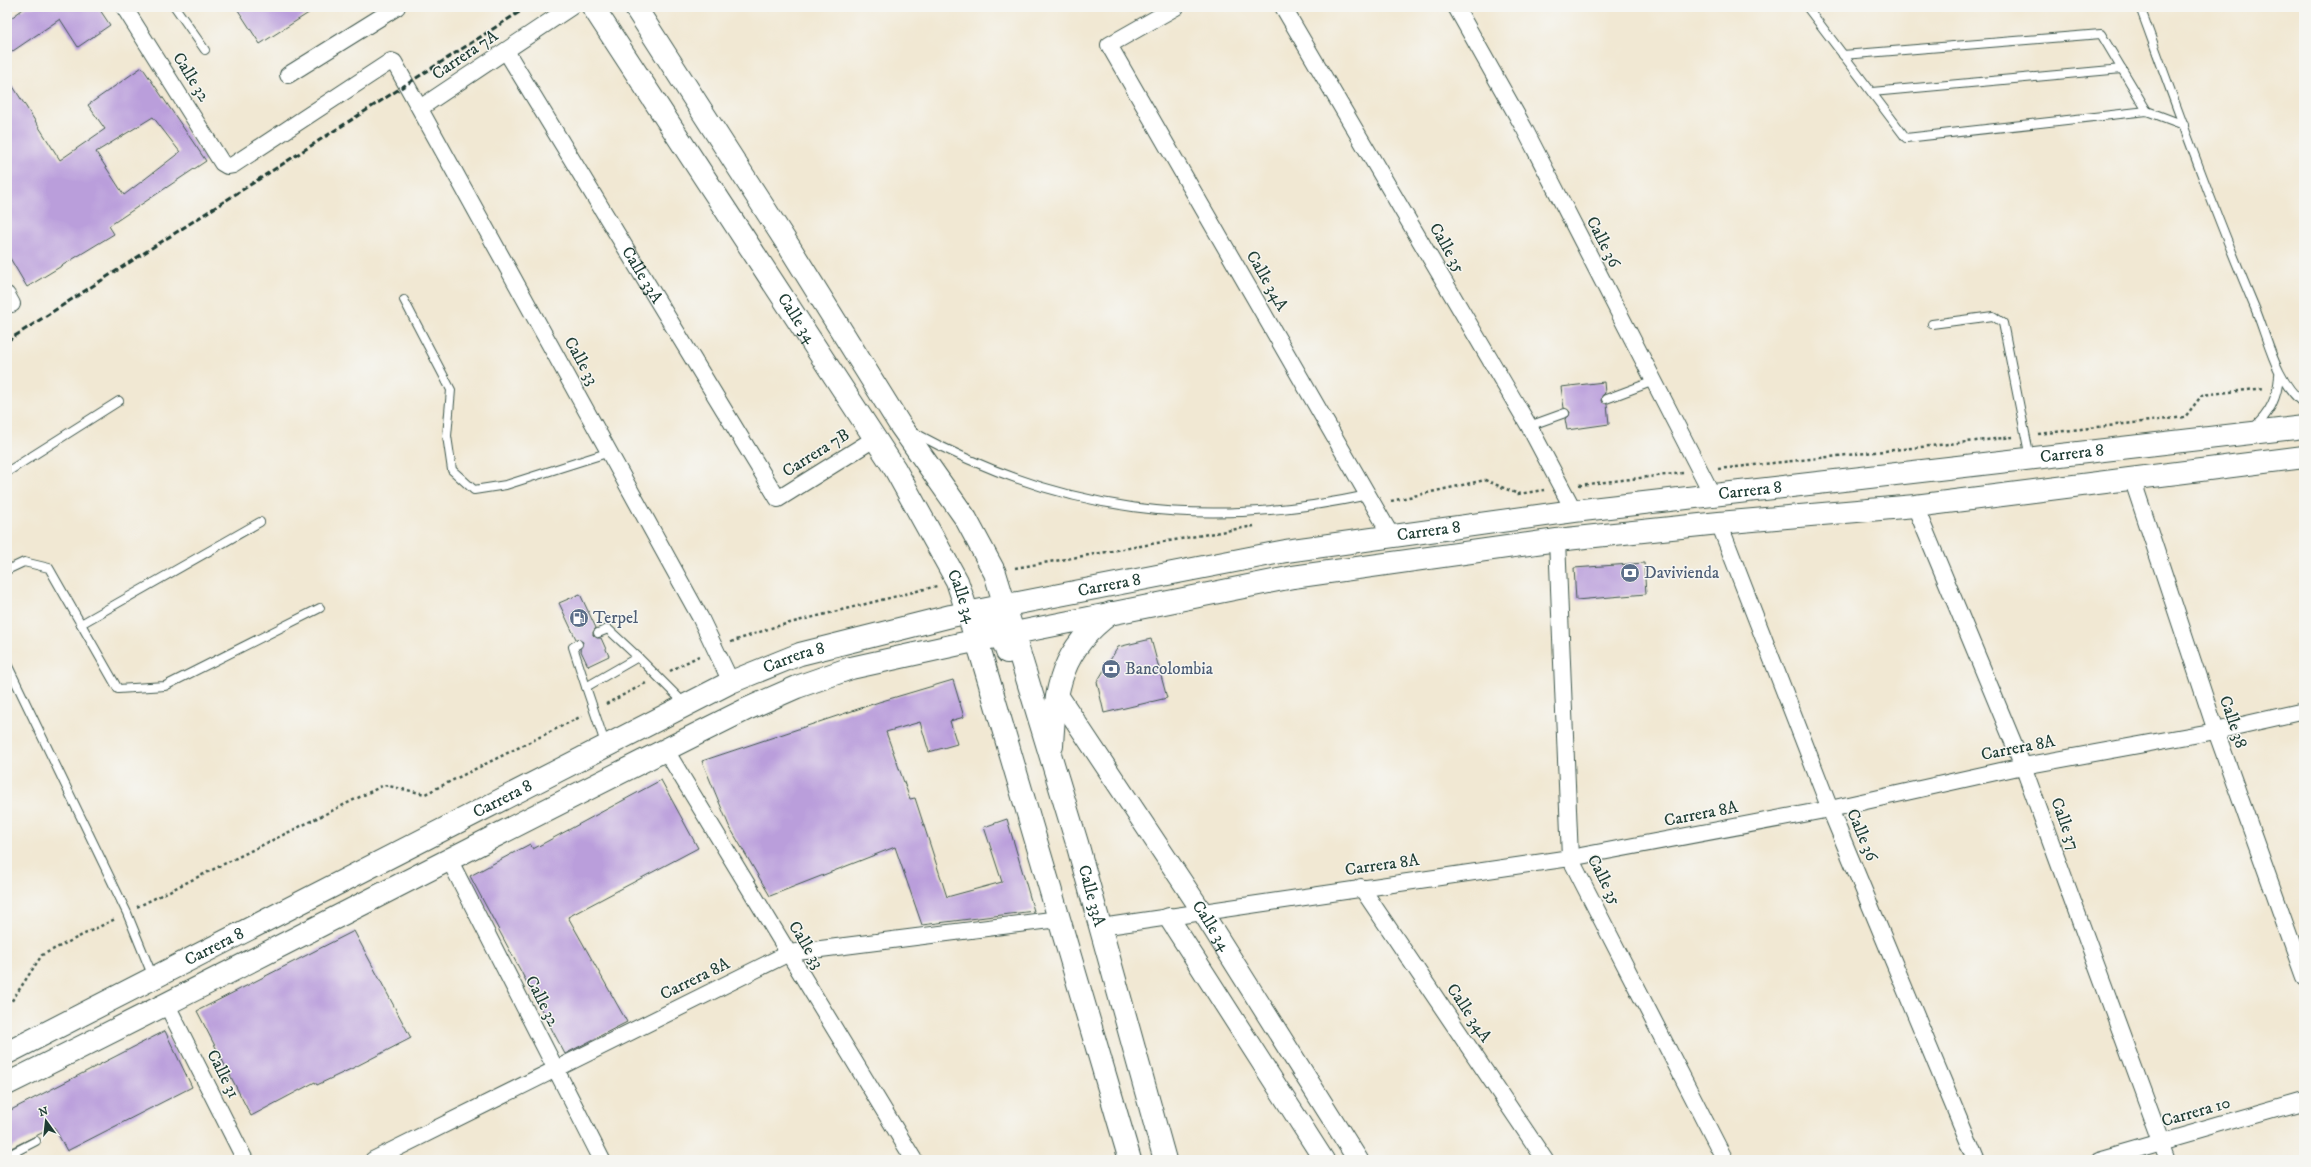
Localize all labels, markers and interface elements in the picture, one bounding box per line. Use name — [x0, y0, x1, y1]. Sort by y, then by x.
street label: Carrera 7A — [428, 25, 502, 85]
street label: Calle 32 — [167, 48, 215, 106]
street label: Calle 36 — [1581, 213, 1626, 272]
street label: Calle 35 — [1424, 219, 1470, 277]
street label: Calle 33A — [616, 242, 668, 308]
street label: Calle 34A — [1241, 247, 1293, 315]
street label: Calle 34 — [772, 289, 822, 349]
street label: Calle 33 — [559, 333, 603, 389]
street label: Carrera 7B — [778, 424, 854, 482]
street label: Carrera 8 — [2039, 439, 2105, 468]
street label: Carrera 8 — [1717, 476, 1783, 505]
street label: Carrera 8 — [1395, 516, 1462, 546]
bank icon: Davivienda — [1619, 562, 1641, 584]
place label: Davivienda — [1644, 562, 1720, 584]
street label: Calle 34 — [942, 565, 982, 627]
street label: Carrera 8 — [1076, 568, 1143, 602]
fuel station icon: Terpel — [568, 607, 590, 629]
place label: Terpel — [593, 607, 638, 629]
street label: Carrera 8 — [760, 637, 827, 679]
bank icon: Bancolombia — [1100, 658, 1122, 680]
place label: Bancolombia — [1125, 658, 1214, 680]
street label: Calle 38 — [2214, 693, 2252, 751]
street label: Carrera 8A — [1979, 730, 2057, 766]
street label: Carrera 8 — [469, 775, 536, 823]
street label: Calle 37 — [2045, 795, 2085, 853]
street label: Carrera 8A — [1662, 796, 1740, 832]
street label: Calle 36 — [1841, 806, 1883, 865]
street label: Carrera 8A — [1343, 849, 1421, 881]
street label: Calle 35 — [1582, 851, 1626, 910]
street label: Calle 33A — [1073, 862, 1111, 929]
street label: Calle 34 — [1187, 896, 1236, 956]
street label: Calle 33 — [783, 917, 829, 973]
street label: Carrera 8 — [181, 922, 248, 971]
street label: Carrera 8A — [657, 953, 734, 1005]
street label: Calle 32 — [520, 972, 564, 1031]
street label: Calle 34A — [1441, 979, 1497, 1047]
street label: Calle 31 — [201, 1046, 245, 1102]
street label: Carrera 10 — [2159, 1092, 2233, 1132]
north arrow — [26, 1101, 66, 1141]
text: N — [37, 1104, 50, 1120]

